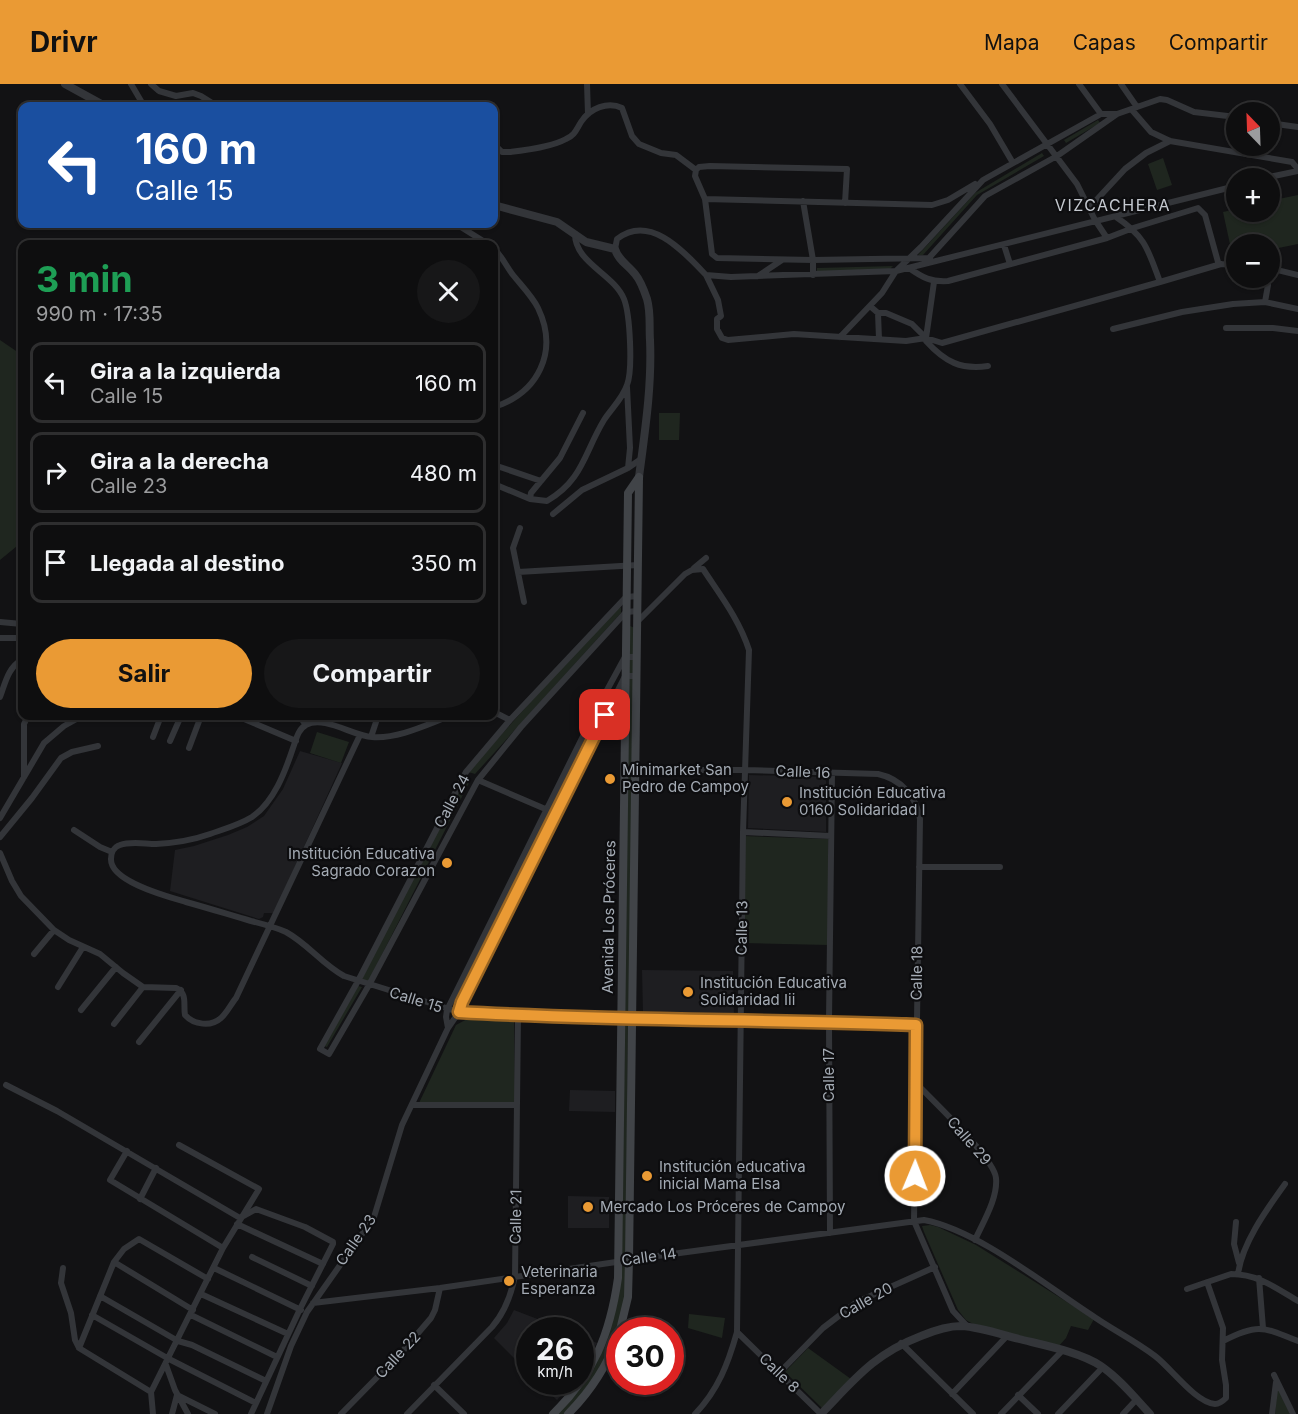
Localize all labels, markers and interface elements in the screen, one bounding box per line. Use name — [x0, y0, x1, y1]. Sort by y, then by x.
text: Drivr — [30, 25, 98, 59]
text: Mapa — [984, 30, 1040, 55]
text: Capas — [1073, 30, 1136, 55]
text: Compartir — [1169, 30, 1268, 55]
north arrow — [1226, 102, 1280, 156]
map controls — [1226, 102, 1280, 288]
text: 160 m — [135, 123, 257, 174]
icon: left — [36, 126, 114, 204]
button: + — [1226, 168, 1280, 222]
text: Calle 15 — [135, 174, 234, 207]
district label: VIZCACHERA — [1055, 195, 1171, 215]
button: − — [1226, 234, 1280, 288]
text: 3 min — [36, 257, 133, 301]
button: close — [417, 260, 480, 323]
text: 990 m · 17:35 — [36, 302, 163, 326]
text: Gira a la izquierda — [90, 358, 281, 384]
icon: left — [39, 366, 72, 399]
text: 160 m — [415, 370, 477, 396]
text: Calle 15 — [90, 384, 163, 408]
text: Gira a la derecha — [90, 448, 269, 474]
icon: right — [39, 456, 72, 489]
text: 480 m — [410, 460, 477, 486]
text: Calle 23 — [90, 474, 167, 498]
icon: arrive — [39, 546, 72, 579]
text: Llegada al destino — [90, 550, 284, 576]
text: 350 m — [411, 550, 477, 576]
button: Salir — [36, 639, 252, 708]
button: Compartir — [264, 639, 480, 708]
pin — [579, 689, 630, 740]
icon: arrive — [588, 698, 621, 731]
place label: Minimarket San Pedro de Campoy — [622, 760, 750, 796]
street label: Calle 16 — [775, 761, 831, 782]
street label: Calle 24 — [430, 771, 474, 831]
marker: Minimarket San Pedro de Campoy — [603, 772, 617, 786]
place label: Institución Educativa 0160 Solidaridad I — [799, 783, 946, 819]
marker: Institución Educativa 0160 Solidaridad I — [780, 795, 794, 809]
street label: Avenida Los Próceres — [598, 840, 619, 994]
place label: Institución Educativa Sagrado Corazon — [288, 844, 435, 880]
marker: Institución Educativa Sagrado Corazon — [440, 856, 454, 870]
street label: Calle 13 — [732, 900, 751, 956]
street label: Calle 18 — [907, 945, 926, 1001]
place label: Institución Educativa Solidaridad Iii — [700, 973, 847, 1009]
street label: Calle 15 — [387, 982, 445, 1017]
marker: Institución Educativa Solidaridad Iii — [681, 985, 695, 999]
street label: Calle 17 — [819, 1048, 838, 1102]
street label: Calle 29 — [943, 1113, 996, 1169]
position arrow — [883, 1144, 947, 1208]
place label: Institución educativa inicial Mama Elsa — [659, 1157, 806, 1193]
marker: Institución educativa inicial Mama Elsa — [640, 1169, 654, 1183]
street label: Calle 21 — [506, 1189, 525, 1245]
place label: Mercado Los Próceres de Campoy — [600, 1197, 846, 1216]
marker: Mercado Los Próceres de Campoy — [581, 1200, 595, 1214]
street label: Calle 23 — [331, 1210, 380, 1269]
street label: Calle 14 — [620, 1243, 678, 1270]
place label: Veterinaria Esperanza — [521, 1262, 598, 1298]
marker: Veterinaria Esperanza — [502, 1274, 516, 1288]
street label: Calle 20 — [836, 1278, 896, 1323]
speed limit sign: 30 — [606, 1317, 684, 1395]
street label: Calle 22 — [371, 1327, 424, 1382]
text: 26 — [536, 1331, 574, 1367]
street label: Calle 8 — [755, 1349, 804, 1396]
text: km/h — [537, 1362, 573, 1381]

